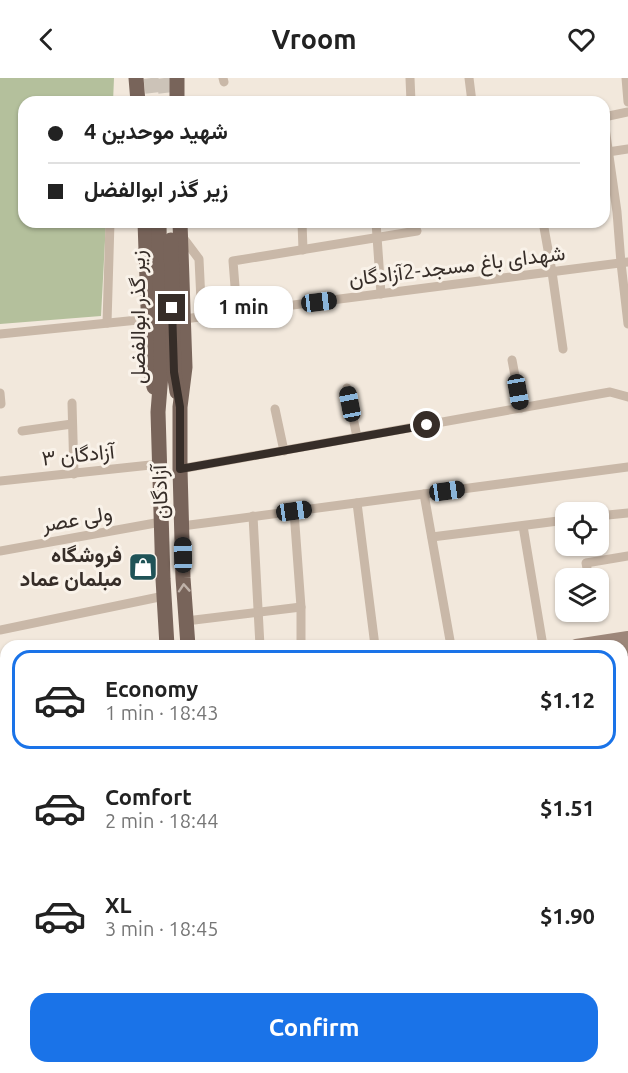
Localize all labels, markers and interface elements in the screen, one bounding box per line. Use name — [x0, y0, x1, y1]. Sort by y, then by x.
icon: back — [30, 23, 63, 56]
icon: heart — [565, 23, 598, 56]
text: Vroom — [272, 24, 356, 54]
text: 4 شهید موحدین — [84, 118, 228, 143]
text: زیر گذر ابوالفضل — [84, 176, 228, 201]
street label: شهدای‌ باغ مسجد-2آزادگان — [347, 240, 567, 293]
street label: زیر گذر ابوالفضل — [125, 250, 151, 384]
callout: 1 min — [193, 287, 292, 329]
car — [300, 291, 338, 313]
route end — [158, 294, 185, 321]
text: 1 min — [218, 295, 269, 318]
car — [506, 373, 530, 411]
car — [338, 385, 362, 423]
route start — [413, 411, 440, 438]
street label: ۳ آزادگان — [40, 438, 118, 472]
street label: آزادگان — [146, 462, 174, 520]
car — [428, 480, 466, 502]
street label: ولی عصر — [39, 500, 114, 538]
car — [275, 500, 313, 522]
map controls — [555, 502, 609, 622]
button: locate — [555, 502, 609, 556]
car — [174, 537, 192, 573]
place label: فروشگاه مبلمان عماد — [20, 542, 122, 591]
shop icon: فروشگاه مبلمان عماد — [127, 551, 159, 583]
button: layers — [555, 568, 609, 622]
one-way arrow — [178, 584, 191, 593]
icon: car — [33, 673, 87, 727]
text: Economy — [105, 676, 198, 701]
text: $1.12 — [540, 687, 595, 712]
text: 1 min · 18:43 — [105, 701, 219, 724]
icon: car — [33, 781, 87, 835]
text: Comfort — [105, 784, 192, 809]
text: $1.51 — [540, 795, 595, 820]
text: 2 min · 18:44 — [105, 809, 219, 832]
icon: car — [33, 889, 87, 943]
text: XL — [105, 892, 132, 917]
text: $1.90 — [540, 903, 595, 928]
text: 3 min · 18:45 — [105, 917, 219, 940]
button: Confirm — [30, 993, 598, 1062]

